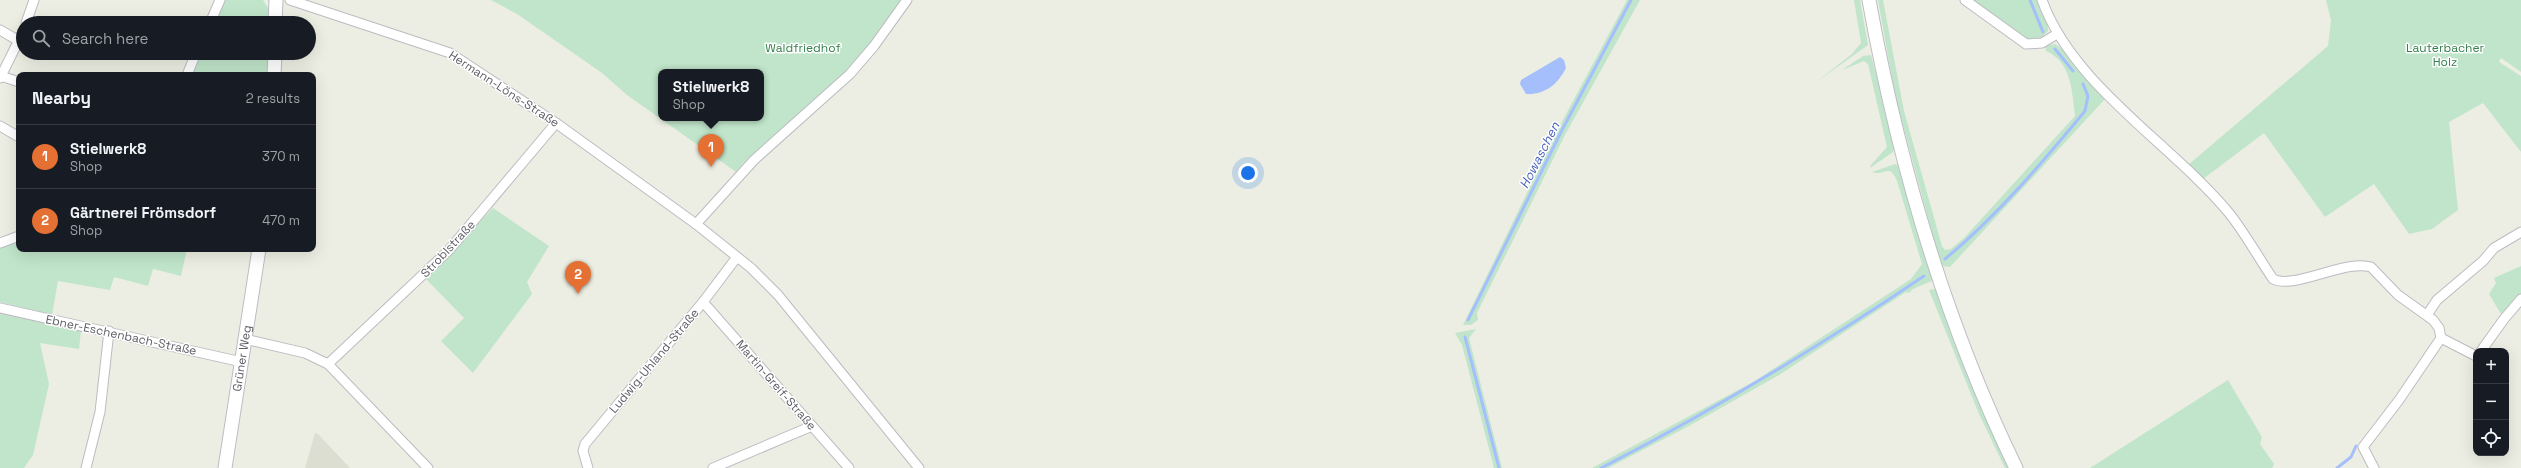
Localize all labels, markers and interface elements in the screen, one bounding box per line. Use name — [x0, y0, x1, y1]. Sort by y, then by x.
search box — [16, 16, 316, 60]
icon: search — [30, 27, 52, 49]
text: Search here — [62, 29, 148, 48]
park label: Waldfriedhof — [765, 40, 841, 56]
park label: Lauterbacher Holz — [2406, 40, 2485, 70]
street label: Hermann-Löns-Straße — [446, 47, 562, 131]
popup — [658, 69, 764, 121]
text: Stielwerk8 — [673, 77, 749, 96]
text: Nearby — [32, 87, 91, 109]
text: 2 results — [246, 90, 300, 107]
text: Shop — [673, 96, 705, 113]
water label: Howaschen — [1515, 118, 1564, 191]
pin: 1 — [698, 134, 724, 167]
text: Stielwerk8 — [70, 139, 146, 158]
text: 1 — [42, 148, 48, 165]
text: 370 m — [262, 148, 300, 165]
text: Shop — [70, 158, 102, 175]
your location — [1238, 163, 1258, 183]
text: Gärtnerei Frömsdorf — [70, 203, 216, 222]
text: 2 — [41, 212, 49, 229]
text: 470 m — [262, 212, 300, 229]
street label: Stroblstraße — [417, 217, 479, 281]
text: Shop — [70, 222, 102, 239]
pin: 2 — [565, 261, 591, 294]
street label: Ludwig-Uhland-Straße — [606, 305, 702, 417]
street label: Ebner-Eschenbach-Straße — [44, 311, 198, 359]
street label: Grüner Weg — [229, 324, 255, 393]
street label: Martin-Greif-Straße — [732, 336, 820, 434]
map controls — [2473, 348, 2509, 456]
button: + — [2473, 348, 2509, 384]
button: − — [2473, 384, 2509, 420]
button: locate — [2473, 420, 2509, 456]

